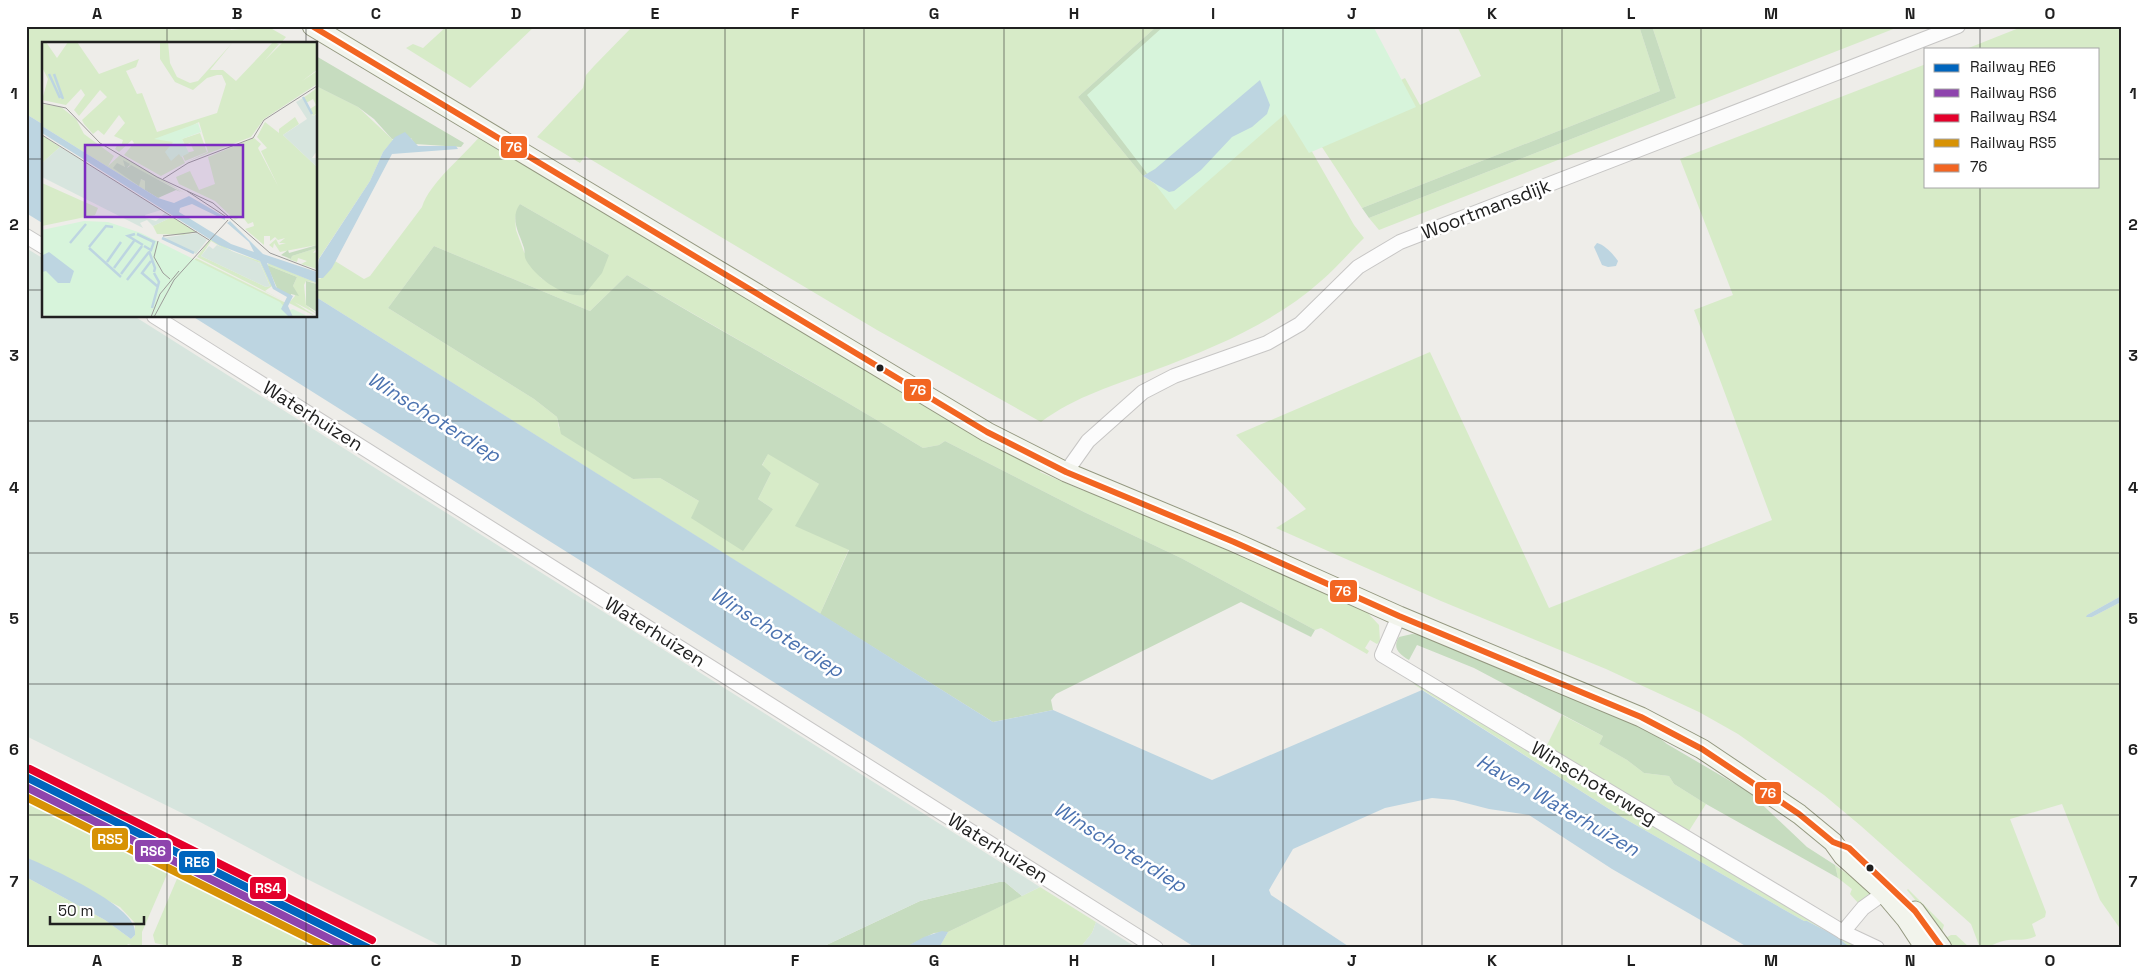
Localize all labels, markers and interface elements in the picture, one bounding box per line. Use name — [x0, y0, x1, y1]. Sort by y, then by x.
text: A — [92, 3, 102, 24]
text: B — [232, 3, 242, 24]
text: C — [371, 3, 381, 24]
text: D — [511, 3, 521, 24]
text: E — [651, 3, 660, 24]
text: F — [791, 3, 800, 24]
text: G — [929, 3, 939, 24]
text: H — [1069, 3, 1079, 24]
text: I — [1211, 3, 1215, 24]
text: J — [1347, 3, 1357, 24]
text: K — [1487, 3, 1497, 24]
text: L — [1627, 3, 1636, 24]
text: M — [1764, 3, 1778, 24]
text: N — [1905, 3, 1915, 24]
text: O — [2045, 3, 2056, 24]
inset map — [42, 42, 318, 318]
legend — [1924, 48, 2100, 188]
text: Railway RE6 — [1970, 57, 2056, 76]
text: 1 — [10, 83, 18, 104]
text: Railway RS6 — [1970, 83, 2057, 102]
text: 1 — [2129, 83, 2137, 104]
text: Railway RS4 — [1970, 107, 2057, 126]
text: Railway RS5 — [1970, 133, 2056, 152]
line badge: 76 — [500, 135, 528, 159]
text: 76 — [506, 138, 523, 156]
text: 76 — [1970, 157, 1988, 176]
street label: Woortmansdijk — [1418, 173, 1554, 245]
text: 2 — [9, 214, 19, 235]
text: 2 — [2128, 214, 2138, 235]
text: 3 — [9, 345, 19, 366]
text: 3 — [2128, 345, 2138, 366]
unlabelled marker — [875, 363, 885, 373]
water label: Winschoterdiep — [363, 366, 506, 469]
street label: Waterhuizen — [258, 375, 368, 457]
line badge: 76 — [903, 378, 932, 402]
text: 76 — [910, 381, 927, 399]
text: 4 — [9, 477, 19, 498]
text: 4 — [2128, 477, 2138, 498]
line badge: 76 — [1329, 579, 1358, 603]
water label: Winschoterdiep — [706, 581, 849, 684]
text: 76 — [1335, 582, 1352, 600]
street label: Waterhuizen — [600, 591, 710, 673]
text: 5 — [9, 608, 19, 629]
text: 5 — [2128, 608, 2138, 629]
street label: Winschoterweg — [1526, 736, 1662, 830]
text: 6 — [9, 739, 19, 760]
text: 6 — [2128, 739, 2138, 760]
water label: Haven Waterhuizen — [1472, 748, 1645, 862]
line badge: 76 — [1754, 781, 1782, 805]
text: 76 — [1760, 784, 1777, 802]
water label: Winschoterdiep — [1049, 796, 1192, 899]
street label: Waterhuizen — [943, 807, 1053, 889]
line badge: RS5 — [91, 827, 129, 851]
text: RS5 — [97, 830, 123, 848]
line badge: RS6 — [134, 839, 172, 863]
text: RS6 — [140, 842, 166, 860]
line badge: RE6 — [178, 850, 216, 874]
text: RE6 — [184, 853, 210, 871]
unlabelled marker — [1865, 863, 1875, 873]
text: 7 — [10, 871, 19, 892]
text: 7 — [2129, 871, 2138, 892]
line badge: RS4 — [249, 876, 287, 900]
text: RS4 — [255, 879, 281, 897]
scale bar — [50, 894, 144, 926]
text: 50 m — [58, 901, 93, 920]
text: A — [92, 950, 102, 971]
text: B — [232, 950, 242, 971]
text: C — [371, 950, 381, 971]
text: D — [511, 950, 521, 971]
text: E — [651, 950, 660, 971]
text: F — [791, 950, 800, 971]
text: G — [929, 950, 939, 971]
text: H — [1069, 950, 1079, 971]
text: I — [1211, 950, 1215, 971]
text: J — [1347, 950, 1357, 971]
text: K — [1487, 950, 1497, 971]
text: L — [1627, 950, 1636, 971]
text: M — [1764, 950, 1778, 971]
text: N — [1905, 950, 1915, 971]
text: O — [2045, 950, 2056, 971]

